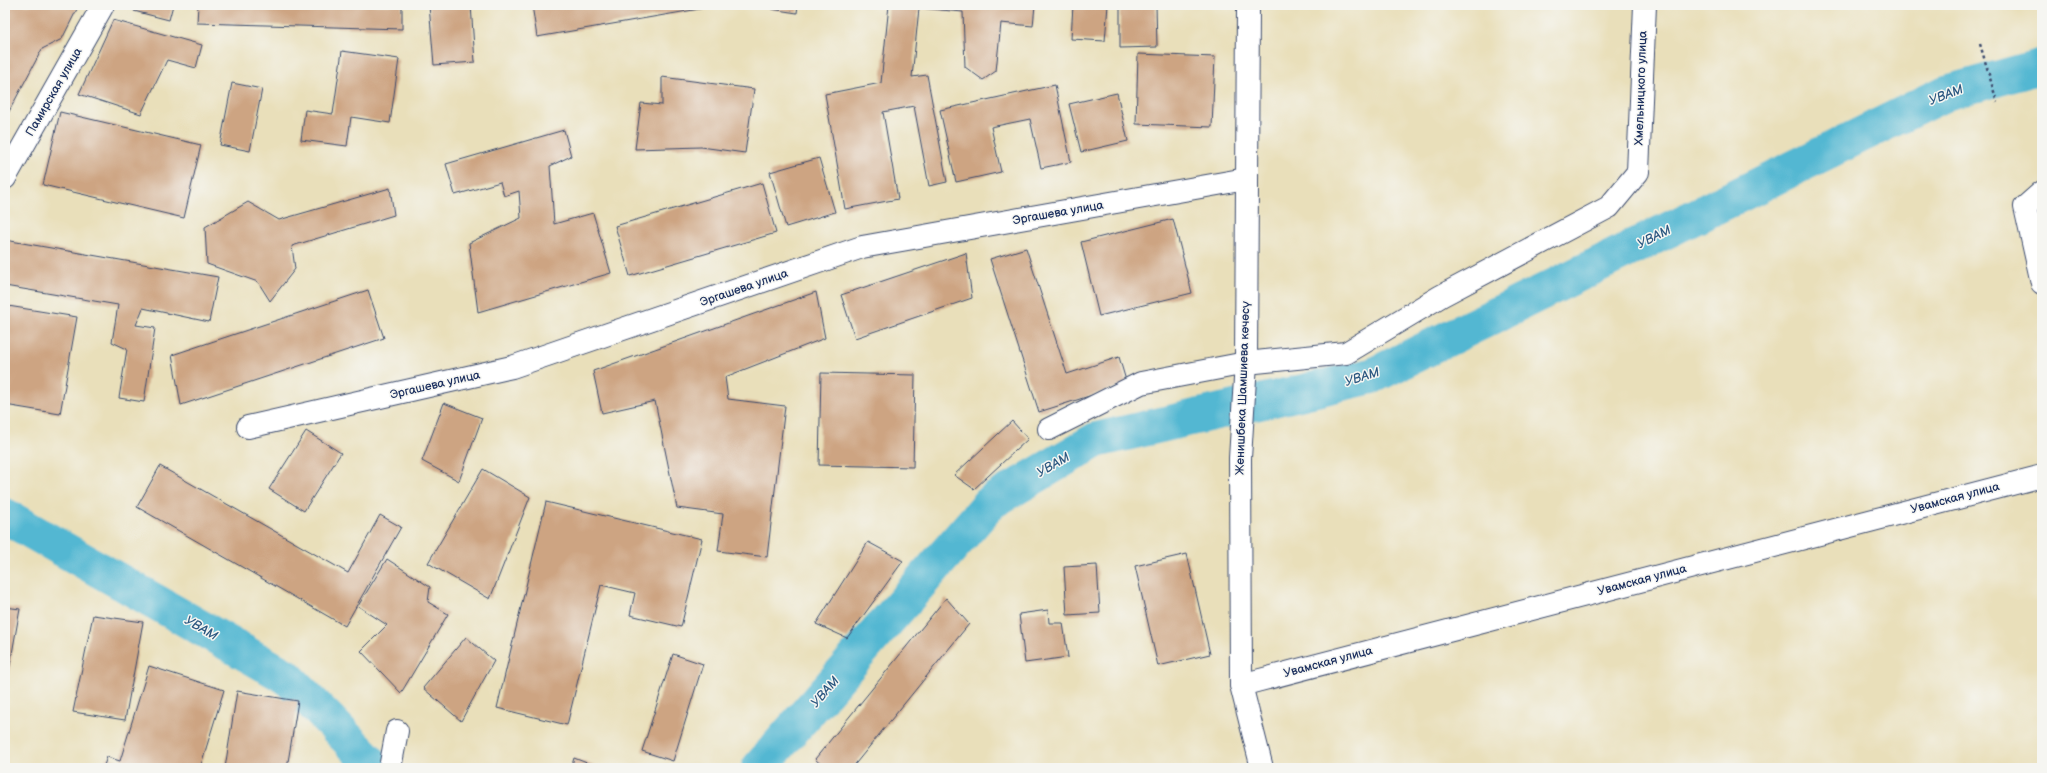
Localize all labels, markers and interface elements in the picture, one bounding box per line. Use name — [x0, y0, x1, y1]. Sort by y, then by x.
street label: Хмельницкого улица — [1632, 30, 1650, 146]
street label: Памирская улица — [23, 45, 85, 139]
water label: УВАМ — [1927, 81, 1966, 109]
street label: Эргашева улица — [1011, 198, 1105, 228]
water label: УВАМ — [1635, 222, 1674, 252]
street label: Эргашева улица — [698, 266, 790, 310]
street label: Женишбека Шамшиева көчөсү — [1232, 301, 1254, 475]
water label: УВАМ — [1343, 364, 1381, 390]
street label: Эргашева улица — [388, 367, 482, 403]
water label: УВАМ — [1034, 449, 1072, 481]
street label: Увамская улица — [1909, 479, 2001, 517]
street label: Увамская улица — [1596, 561, 1688, 599]
water label: УВАМ — [182, 612, 220, 644]
street label: Увамская улица — [1282, 643, 1374, 681]
water label: УВАМ — [807, 673, 843, 711]

